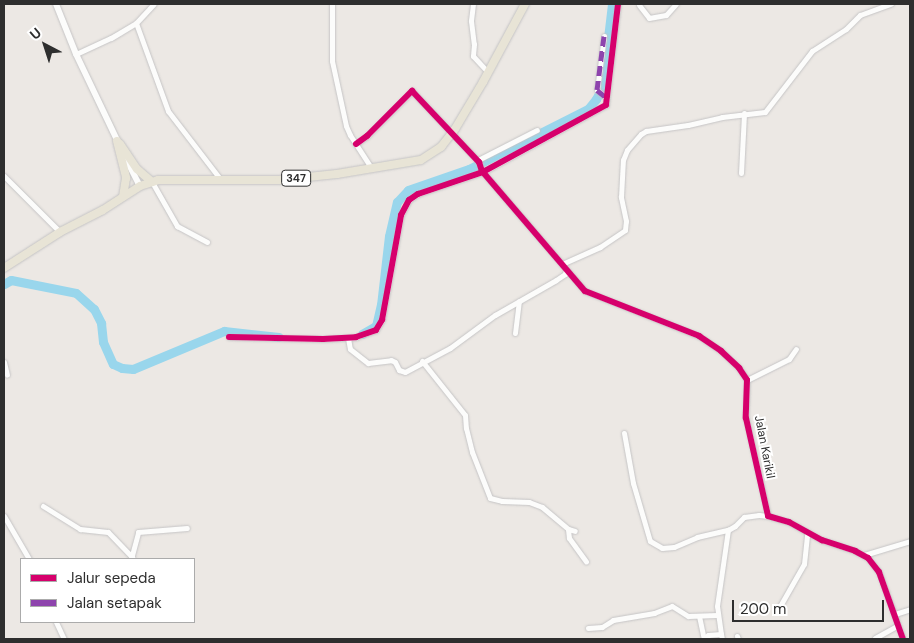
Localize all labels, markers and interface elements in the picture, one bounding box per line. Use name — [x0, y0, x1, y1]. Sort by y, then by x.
north arrow — [20, 20, 70, 70]
text: U — [26, 24, 45, 43]
road number: 347 — [281, 170, 311, 187]
street label: Jalan Karikil — [751, 414, 777, 480]
legend — [20, 558, 195, 623]
text: Jalur sepeda — [67, 568, 156, 588]
scale bar — [734, 590, 886, 622]
text: Jalan setapak — [67, 593, 162, 613]
text: 200 m — [740, 599, 786, 619]

